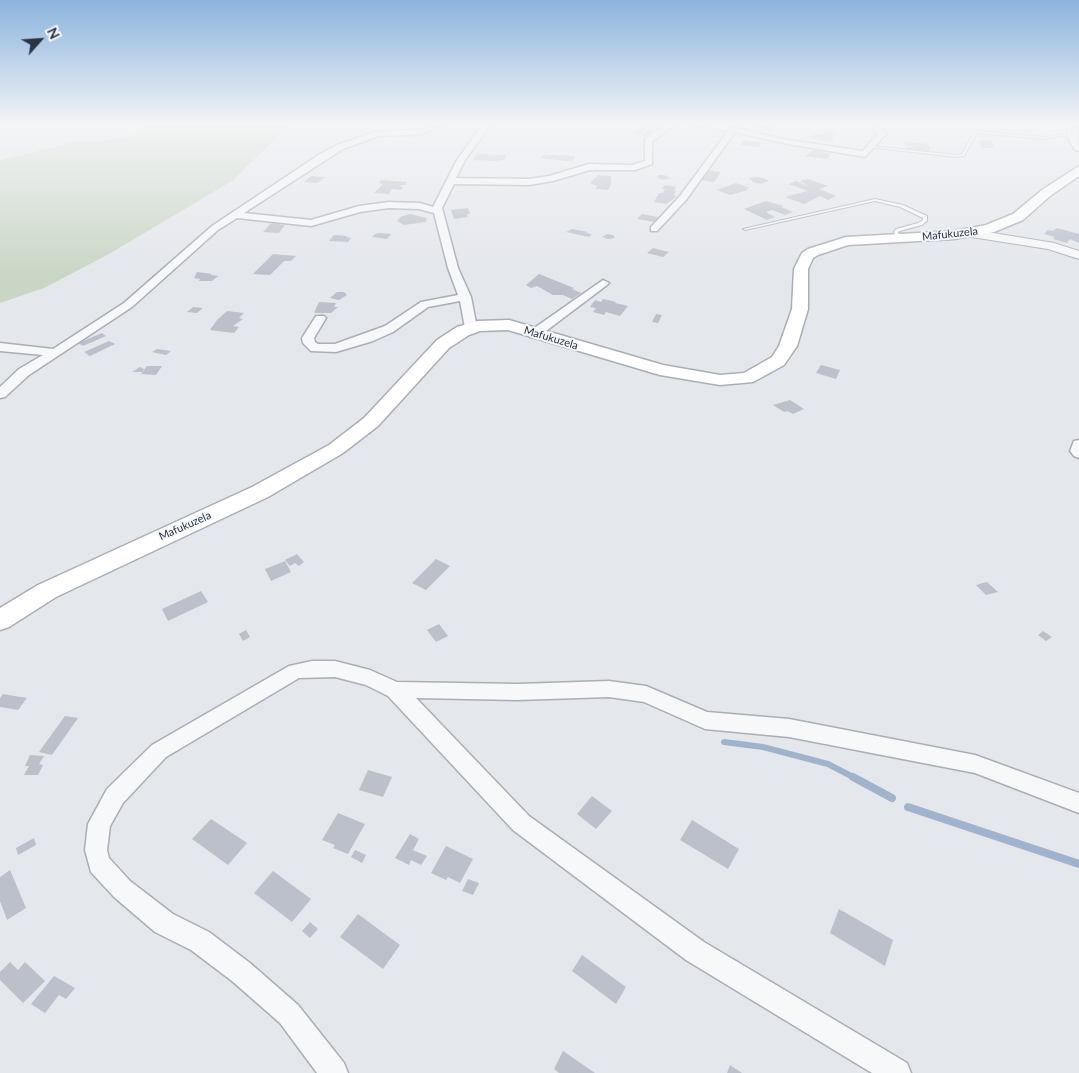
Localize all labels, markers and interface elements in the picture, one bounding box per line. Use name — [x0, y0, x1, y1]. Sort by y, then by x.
north arrow — [15, 15, 65, 65]
text: N — [44, 25, 64, 42]
street label: Mafukuzela — [922, 225, 978, 243]
street label: Mafukuzela — [522, 324, 580, 352]
street label: Mafukuzela — [157, 509, 213, 543]

